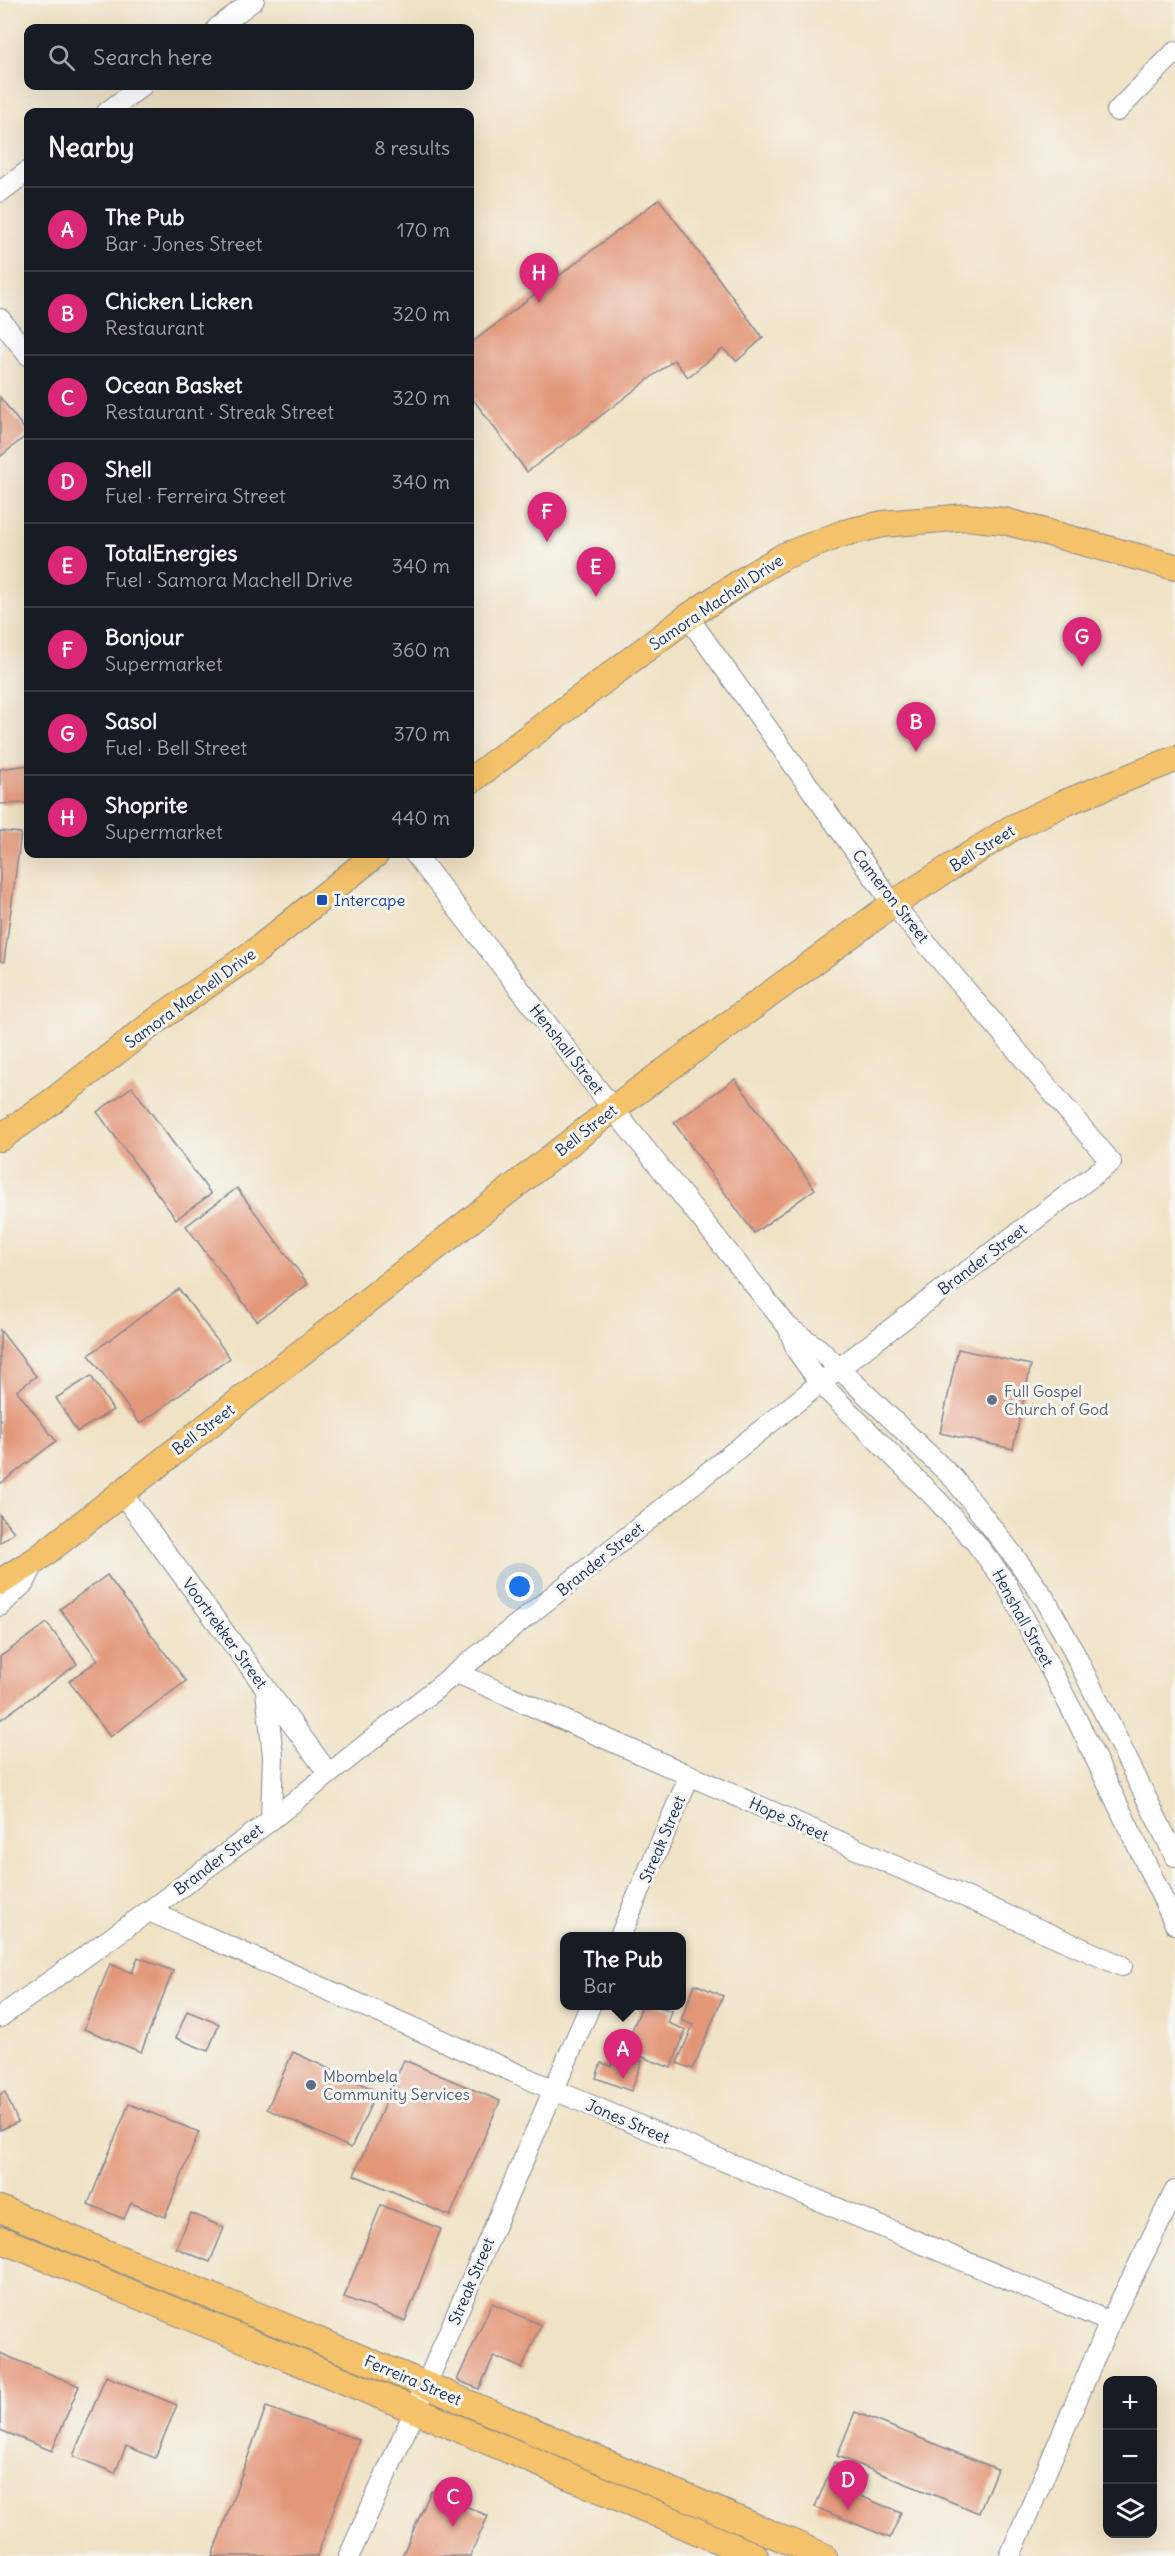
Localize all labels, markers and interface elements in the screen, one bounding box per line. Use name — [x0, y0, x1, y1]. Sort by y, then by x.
search box — [24, 24, 474, 90]
icon: search — [45, 41, 78, 74]
text: Search here — [93, 43, 212, 71]
text: Nearby — [48, 131, 134, 164]
text: 8 results — [374, 135, 450, 160]
text: The Pub — [105, 203, 185, 231]
text: A — [61, 217, 74, 242]
text: 170 m — [397, 217, 450, 242]
text: Bar · Jones Street — [105, 231, 263, 256]
pin: H — [520, 254, 558, 303]
text: Chicken Licken — [105, 287, 253, 315]
text: B — [61, 301, 74, 326]
text: 320 m — [392, 301, 450, 326]
text: Restaurant — [105, 315, 204, 340]
text: Ocean Basket — [105, 371, 243, 399]
text: C — [61, 385, 74, 410]
text: 320 m — [392, 385, 450, 410]
text: Restaurant · Streak Street — [105, 399, 334, 424]
text: Shell — [105, 455, 152, 483]
text: D — [60, 469, 75, 494]
text: 340 m — [392, 469, 450, 494]
text: Fuel · Ferreira Street — [105, 483, 286, 508]
pin: F — [528, 492, 566, 542]
text: TotalEnergies — [105, 539, 237, 567]
pin: E — [576, 548, 616, 597]
street label: Samora Machell Drive — [645, 550, 787, 654]
text: E — [62, 553, 73, 578]
text: 340 m — [392, 553, 450, 578]
text: Fuel · Samora Machell Drive — [105, 567, 353, 592]
pin: G — [1062, 618, 1102, 667]
text: Bonjour — [105, 623, 184, 651]
text: F — [62, 637, 73, 662]
text: 360 m — [392, 637, 450, 662]
text: Supermarket — [105, 651, 223, 676]
pin: B — [896, 702, 936, 752]
text: Sasol — [105, 707, 157, 735]
text: G — [60, 721, 75, 746]
text: 370 m — [393, 721, 450, 746]
text: Fuel · Bell Street — [105, 735, 247, 760]
text: Shoprite — [105, 791, 188, 819]
text: H — [60, 805, 75, 830]
text: 440 m — [391, 805, 450, 830]
text: Supermarket — [105, 819, 223, 844]
street label: Bell Street — [946, 820, 1019, 876]
street label: Cameron Street — [848, 845, 934, 947]
place label: Intercape — [334, 890, 405, 910]
marker: Intercape — [315, 893, 329, 907]
street label: Samora Machell Drive — [121, 944, 259, 1052]
street label: Henshall Street — [526, 1000, 609, 1098]
street label: Bell Street — [551, 1099, 621, 1160]
street label: Brander Street — [934, 1219, 1031, 1299]
place label: Full Gospel Church of God — [1004, 1381, 1108, 1419]
marker: Full Gospel Church of God — [985, 1393, 999, 1407]
street label: Bell Street — [168, 1399, 239, 1459]
street label: Brander Street — [552, 1517, 648, 1600]
street label: Henshall Street — [988, 1566, 1058, 1671]
your location — [505, 1572, 534, 1601]
street label: Voortrekker Street — [178, 1574, 272, 1693]
street label: Streak Street — [635, 1792, 690, 1885]
street label: Hope Street — [746, 1793, 832, 1846]
street label: Brander Street — [170, 1819, 267, 1899]
popup — [560, 1932, 686, 2010]
text: The Pub — [583, 1945, 663, 1973]
text: Bar — [583, 1973, 616, 1998]
pin: A — [604, 2030, 642, 2079]
place label: Mbombela Community Services — [323, 2066, 470, 2104]
marker: Mbombela Community Services — [304, 2078, 318, 2092]
street label: Jones Street — [583, 2094, 673, 2148]
street label: Streak Street — [444, 2234, 499, 2327]
street label: Ferreira Street — [361, 2351, 465, 2410]
map controls — [1103, 2376, 1157, 2538]
button: + — [1103, 2376, 1157, 2430]
button: − — [1103, 2430, 1157, 2484]
pin: D — [828, 2460, 868, 2510]
pin: C — [434, 2478, 472, 2527]
button: layers — [1103, 2484, 1157, 2538]

